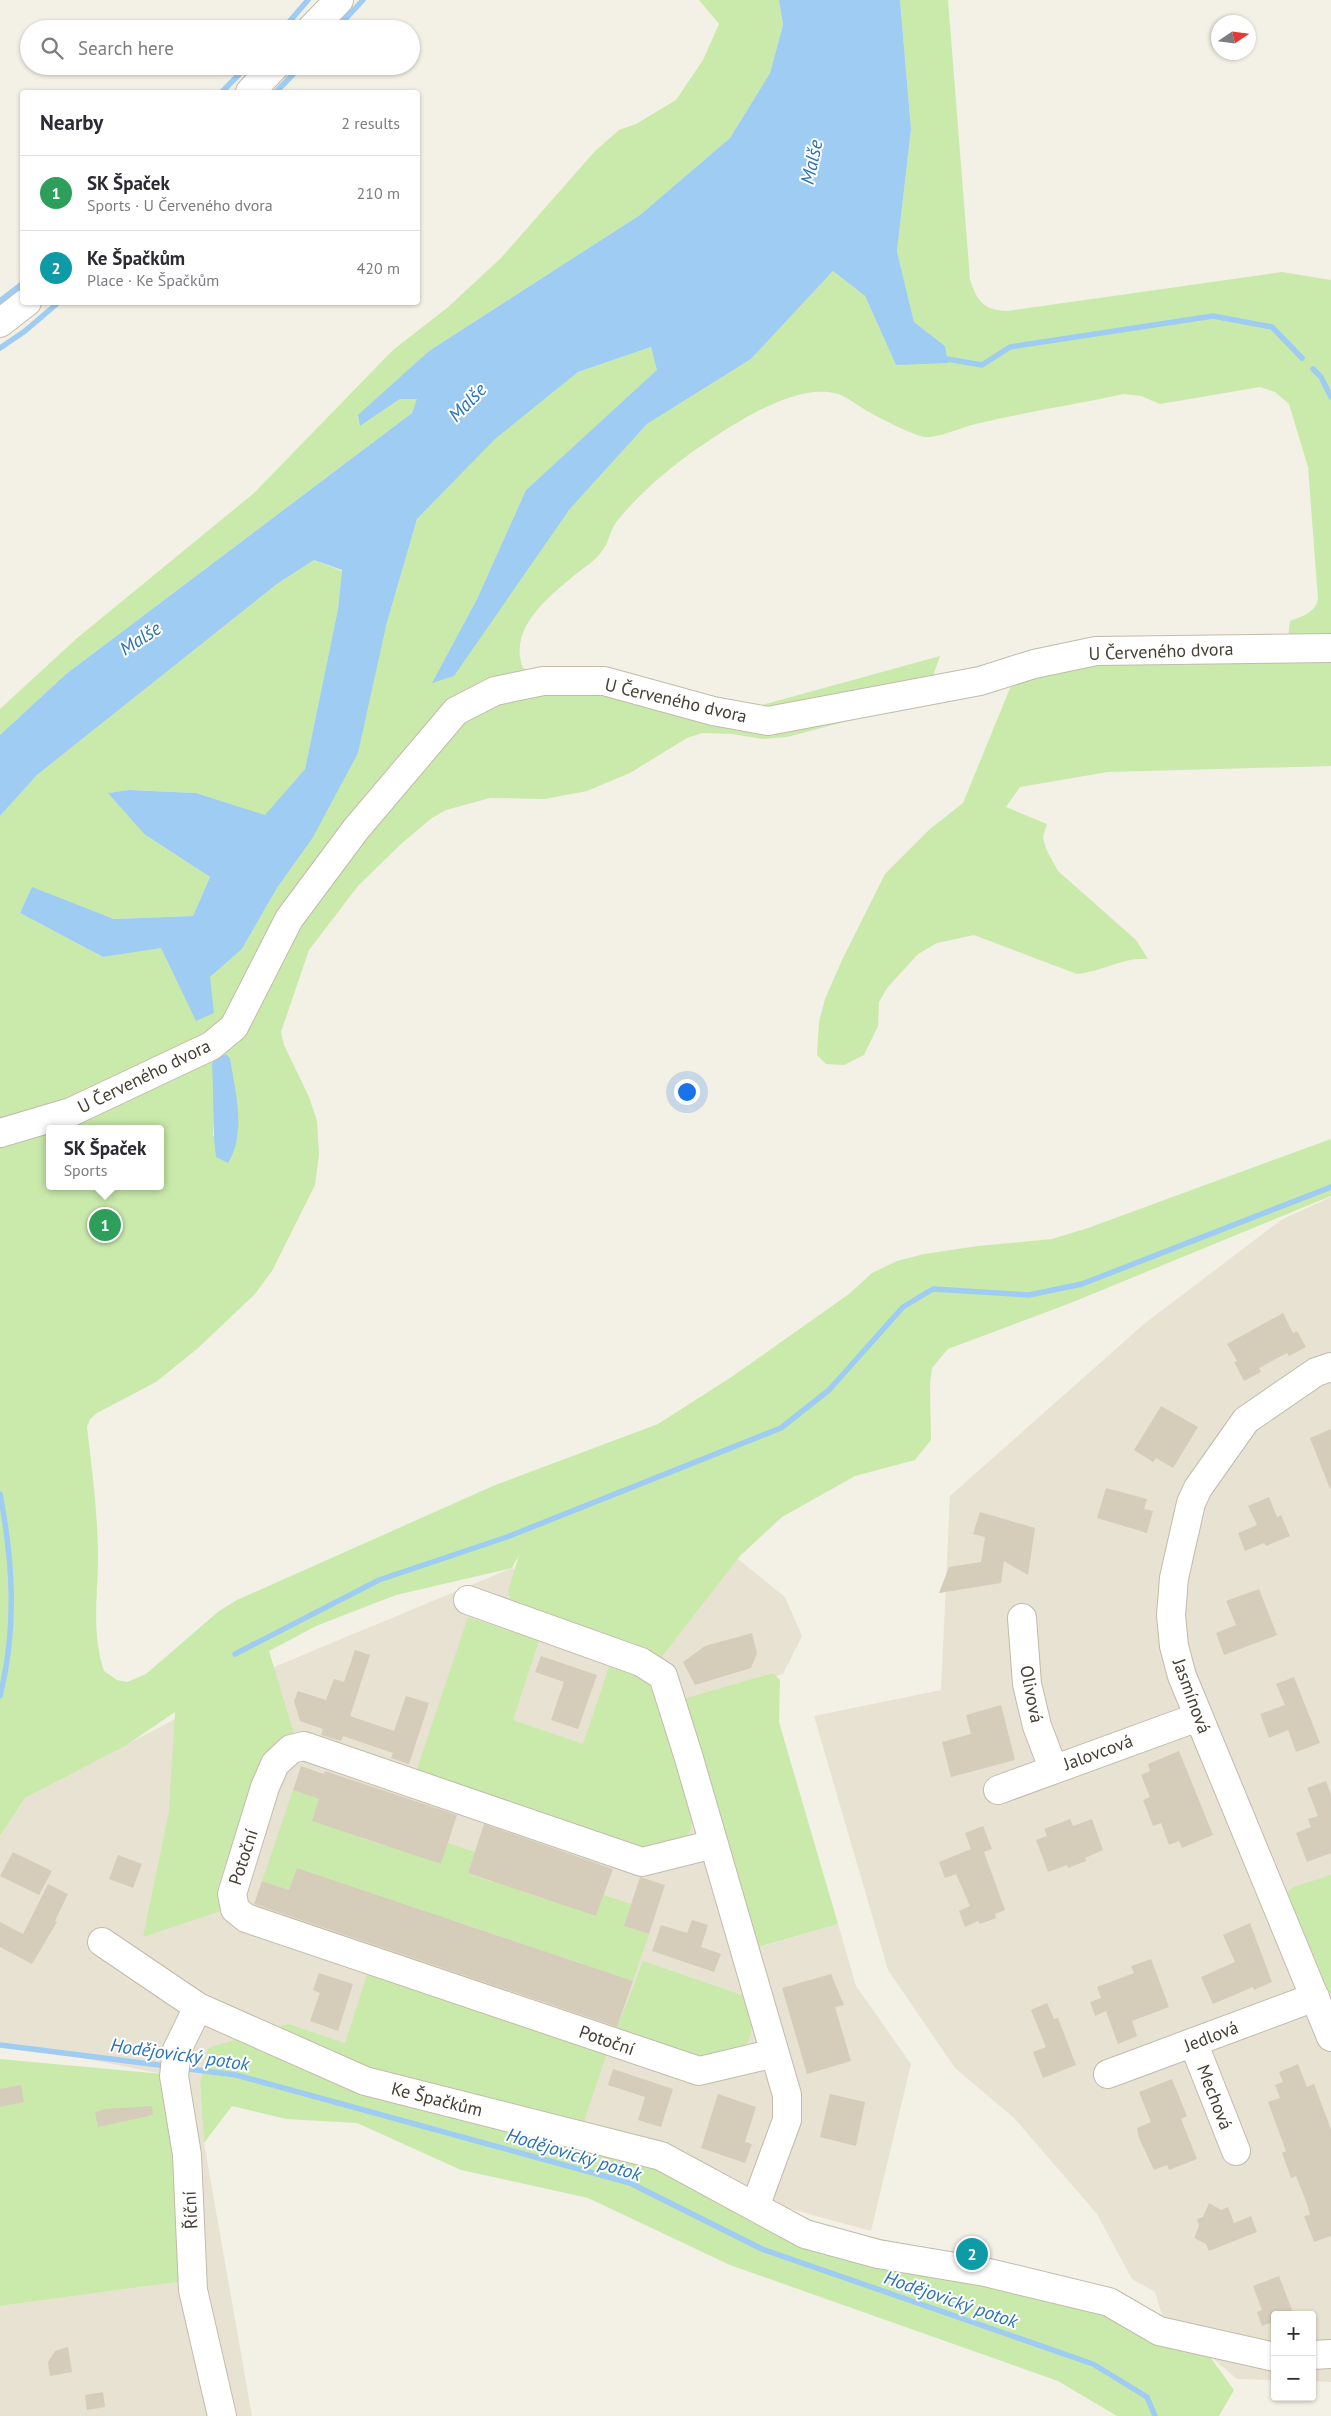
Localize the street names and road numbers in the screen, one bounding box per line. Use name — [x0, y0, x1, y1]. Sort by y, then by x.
street label: U Červeného dvora — [1088, 637, 1234, 665]
street label: U Červeného dvora — [603, 672, 749, 728]
street label: U Červeného dvora — [74, 1034, 214, 1118]
street label: Jasmínová — [1167, 1654, 1216, 1737]
street label: Olivová — [1015, 1663, 1049, 1725]
street label: Jalovcová — [1059, 1729, 1136, 1775]
street label: Potoční — [223, 1826, 263, 1888]
street label: Jedlová — [1180, 2015, 1241, 2057]
street label: Potoční — [576, 2020, 638, 2060]
street label: Mechová — [1192, 2061, 1238, 2133]
street label: Ke Špačkům — [389, 2077, 485, 2121]
street label: Říční — [178, 2190, 202, 2230]

